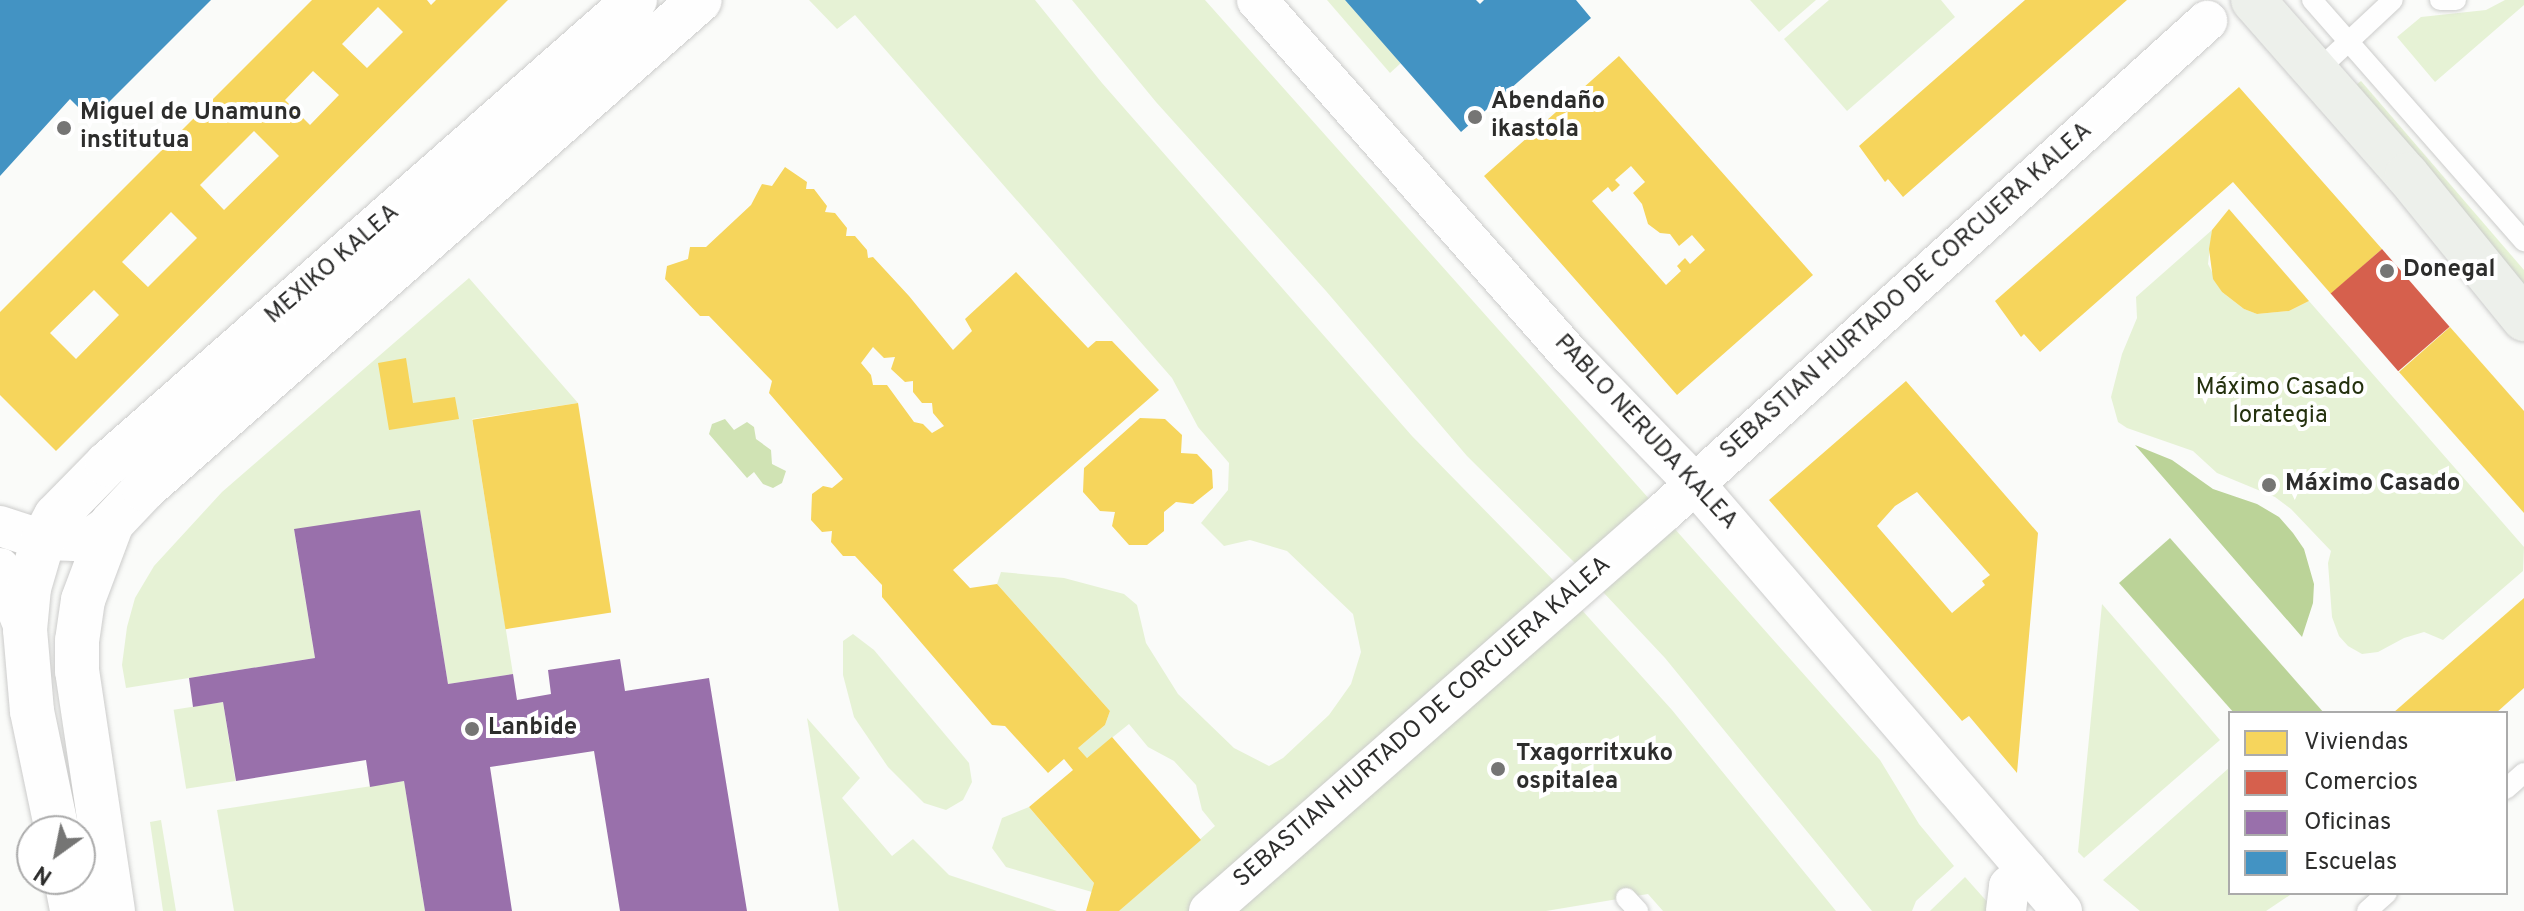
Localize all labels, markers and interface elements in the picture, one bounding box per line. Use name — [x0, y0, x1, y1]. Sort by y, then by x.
place label: Abendaño ikastola — [1491, 89, 1605, 145]
place label: Miguel de Unamuno institutua — [80, 100, 302, 156]
marker: Abendaño ikastola — [1466, 108, 1484, 126]
street label: SEBASTIAN HURTADO DE CORCUERA KALEA — [1715, 117, 2099, 467]
marker: Miguel de Unamuno institutua — [55, 119, 73, 137]
street label: MEXIKO KALEA — [260, 199, 406, 331]
place label: Donegal — [2403, 257, 2495, 285]
marker: Donegal — [2378, 262, 2396, 280]
street label: PABLO NERUDA KALEA — [1547, 329, 1743, 537]
park label: Máximo Casado lorategia — [2195, 375, 2365, 431]
place label: Máximo Casado — [2285, 471, 2460, 499]
marker: Máximo Casado — [2260, 476, 2278, 494]
street label: SEBASTIAN HURTADO DE CORCUERA KALEA — [1228, 551, 1618, 895]
legend — [2228, 711, 2508, 895]
place label: Lanbide — [488, 715, 577, 743]
marker: Lanbide — [463, 720, 481, 738]
text: Viviendas — [2304, 728, 2409, 758]
place label: Txagorritxuko ospitalea — [1516, 741, 1673, 797]
marker: Txagorritxuko ospitalea — [1487, 758, 1509, 780]
text: Comercios — [2304, 768, 2418, 798]
text: Oficinas — [2304, 808, 2391, 838]
north arrow — [16, 815, 96, 895]
text: Escuelas — [2304, 848, 2397, 878]
text: N — [30, 858, 58, 889]

